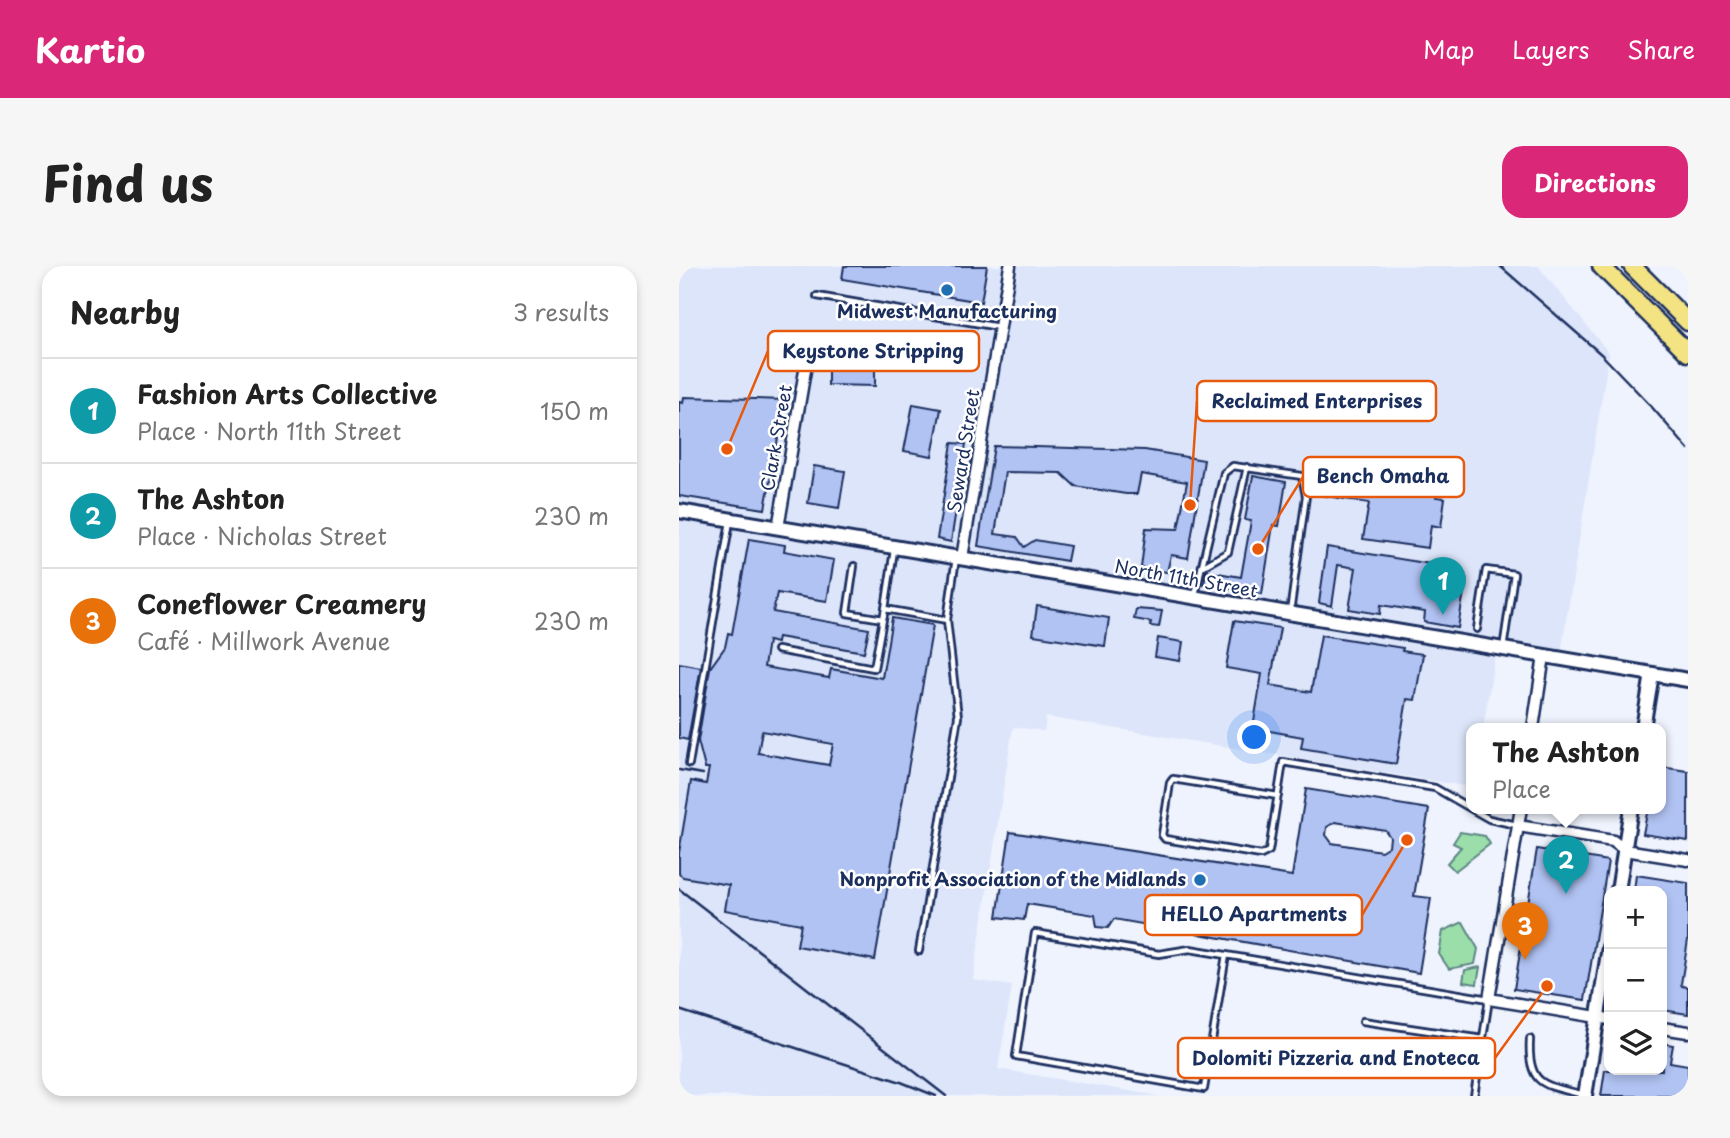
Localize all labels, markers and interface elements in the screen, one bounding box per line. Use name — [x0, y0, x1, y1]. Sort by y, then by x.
text: Kartio — [35, 24, 145, 74]
text: Map — [1423, 31, 1474, 67]
text: Layers — [1512, 31, 1589, 67]
text: Share — [1627, 31, 1695, 67]
text: Find us — [42, 145, 213, 219]
button: Directions — [1502, 146, 1688, 218]
marker: Midwest Manufacturing — [939, 282, 955, 298]
text: Nearby — [70, 289, 180, 334]
text: 3 results — [513, 294, 609, 329]
place label: Midwest Manufacturing — [837, 297, 1057, 324]
callout: Keystone Stripping — [768, 331, 979, 371]
text: Keystone Stripping — [782, 336, 964, 364]
text: Fashion Arts Collective — [137, 374, 437, 413]
callout: Reclaimed Enterprises — [1197, 381, 1436, 421]
street label: Clark Street — [753, 382, 798, 493]
text: Reclaimed Enterprises — [1212, 386, 1422, 414]
street label: Seward Street — [939, 387, 986, 514]
text: 1 — [88, 393, 99, 428]
text: 150 m — [540, 393, 609, 428]
text: Place · North 11th Street — [137, 413, 401, 448]
callout: Bench Omaha — [1303, 457, 1464, 497]
text: Bench Omaha — [1317, 461, 1449, 489]
text: The Ashton — [137, 479, 285, 518]
text: 2 — [85, 498, 101, 533]
text: 230 m — [534, 498, 609, 533]
text: Place · Nicholas Street — [137, 518, 387, 553]
street label: North 11th Street — [1113, 552, 1260, 603]
pin: 1 — [1420, 557, 1466, 615]
text: Coneflower Creamery — [137, 584, 426, 623]
text: 3 — [85, 603, 101, 638]
text: 230 m — [534, 603, 609, 638]
text: Café · Millwork Avenue — [137, 623, 390, 658]
your location — [1237, 720, 1271, 754]
popup — [1466, 723, 1666, 814]
text: The Ashton — [1492, 732, 1640, 771]
text: Place — [1492, 771, 1551, 806]
pin: 2 — [1543, 836, 1589, 894]
place label: Nonprofit Association of the Midlands — [840, 865, 1186, 892]
marker: Nonprofit Association of the Midlands — [1192, 872, 1208, 888]
map controls — [1604, 886, 1667, 1075]
button: + — [1604, 886, 1667, 949]
callout: HELLO Apartments — [1145, 895, 1362, 935]
text: HELLO Apartments — [1161, 899, 1347, 927]
pin: 3 — [1502, 902, 1548, 960]
button: − — [1604, 949, 1667, 1012]
button: layers — [1604, 1012, 1667, 1075]
callout: Dolomiti Pizzeria and Enoteca — [1178, 1038, 1495, 1078]
text: Dolomiti Pizzeria and Enoteca — [1192, 1043, 1480, 1071]

